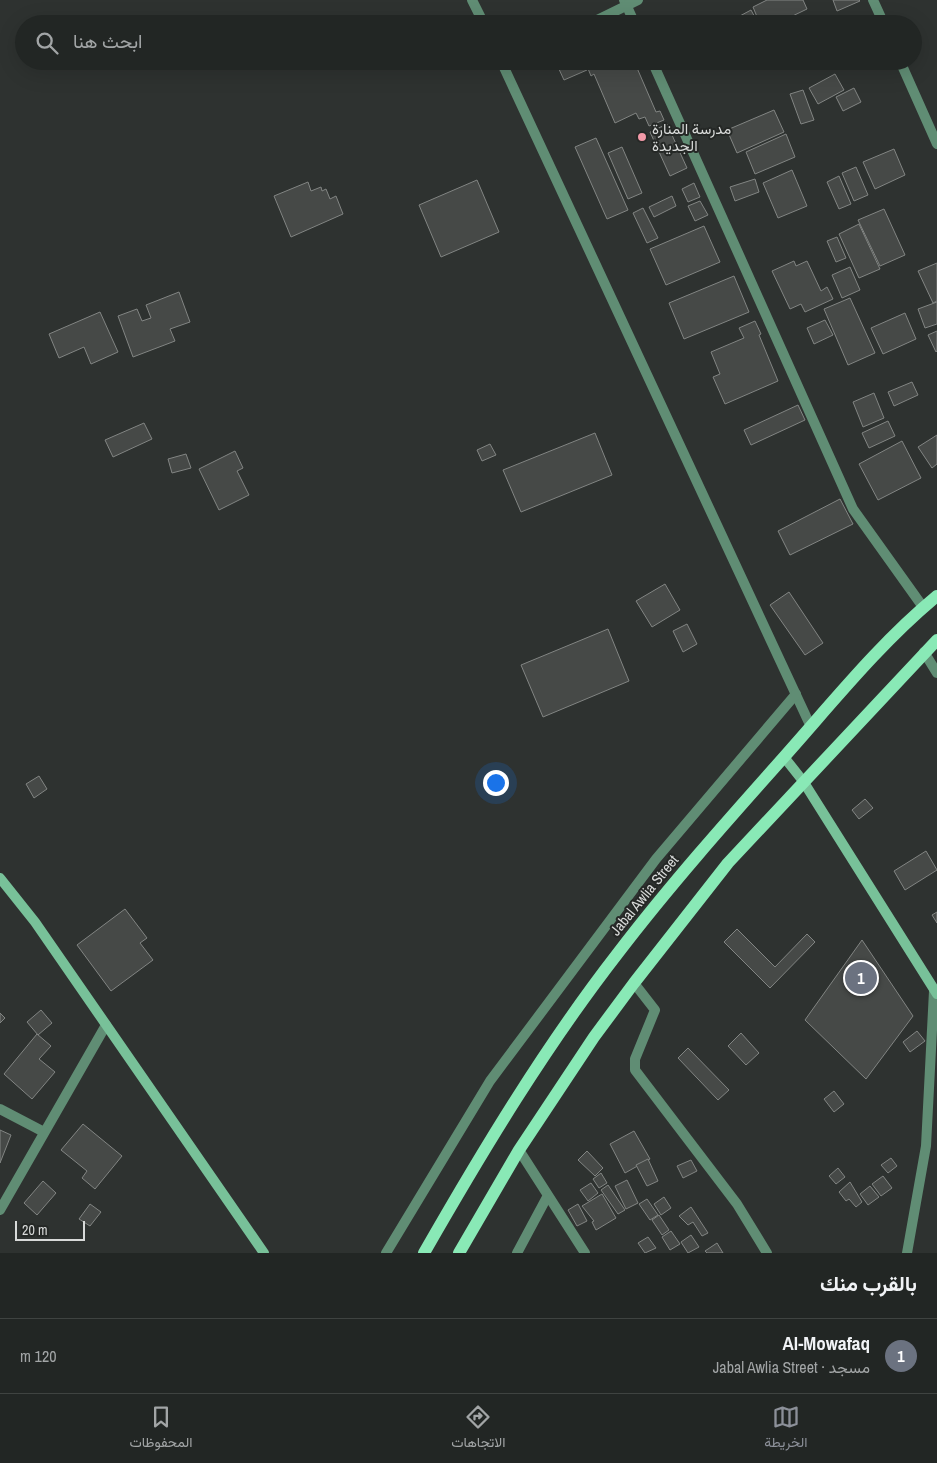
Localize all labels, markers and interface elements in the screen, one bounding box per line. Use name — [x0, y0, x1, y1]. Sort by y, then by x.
search box — [15, 15, 922, 70]
text: ابحث هنا — [73, 28, 143, 54]
icon: search — [33, 29, 61, 57]
place label: مدرسة المنارة الجديدة — [652, 118, 731, 156]
marker: مدرسة المنارة الجديدة — [636, 131, 648, 143]
your location — [483, 770, 509, 796]
street label: Jabal Awlia Street — [605, 850, 683, 940]
pin: 1 — [845, 959, 877, 997]
scale bar — [15, 1218, 85, 1241]
text: 20 m — [22, 1221, 48, 1239]
text: بالقرب منك — [820, 1269, 917, 1298]
text: Al-Mowafaq — [783, 1330, 870, 1356]
text: 120 m — [20, 1345, 56, 1367]
text: 1 — [897, 1345, 905, 1367]
text: مسجد · Jabal Awlia Street — [713, 1356, 870, 1378]
tab: المحفوظات — [129, 1403, 192, 1455]
tab: الاتجاهات — [451, 1403, 506, 1455]
tab: الخريطة — [764, 1403, 808, 1455]

